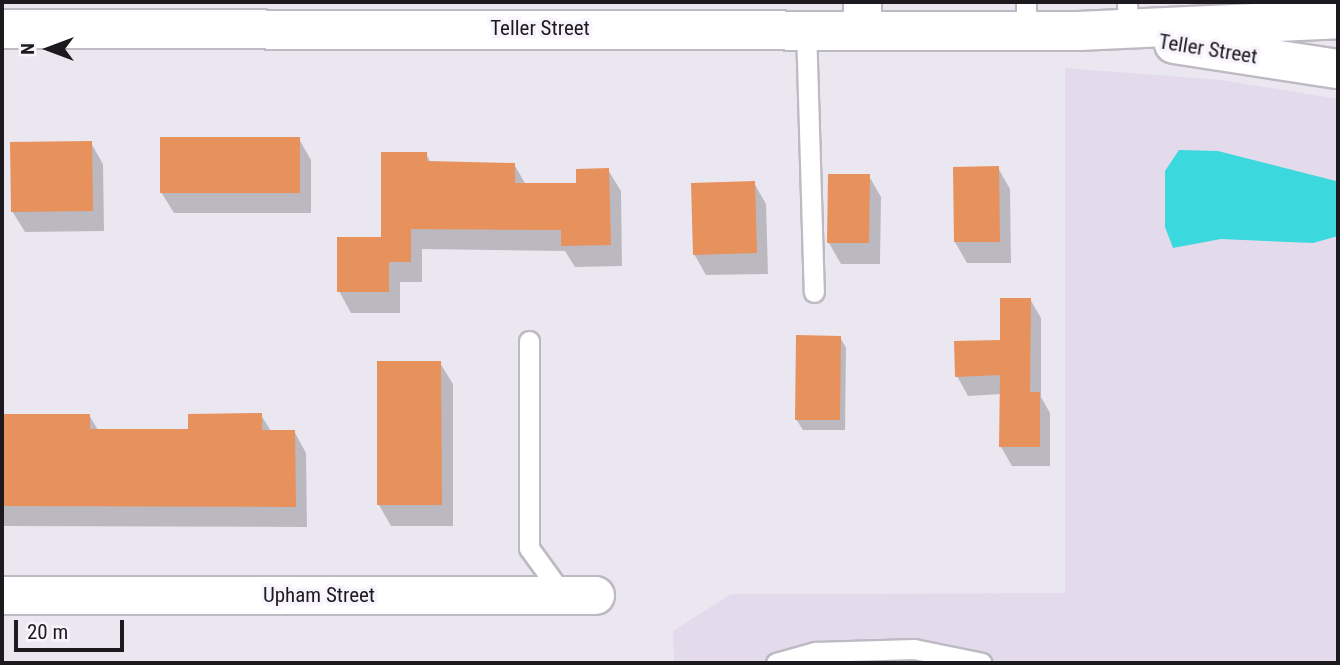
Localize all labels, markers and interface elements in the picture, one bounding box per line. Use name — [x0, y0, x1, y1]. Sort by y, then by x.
north arrow — [14, 14, 84, 84]
street label: Teller Street — [490, 15, 590, 41]
street label: Teller Street — [1157, 29, 1259, 69]
text: N — [16, 43, 39, 55]
street label: Upham Street — [263, 582, 375, 608]
scale bar — [18, 606, 128, 650]
text: 20 m — [27, 620, 68, 644]

